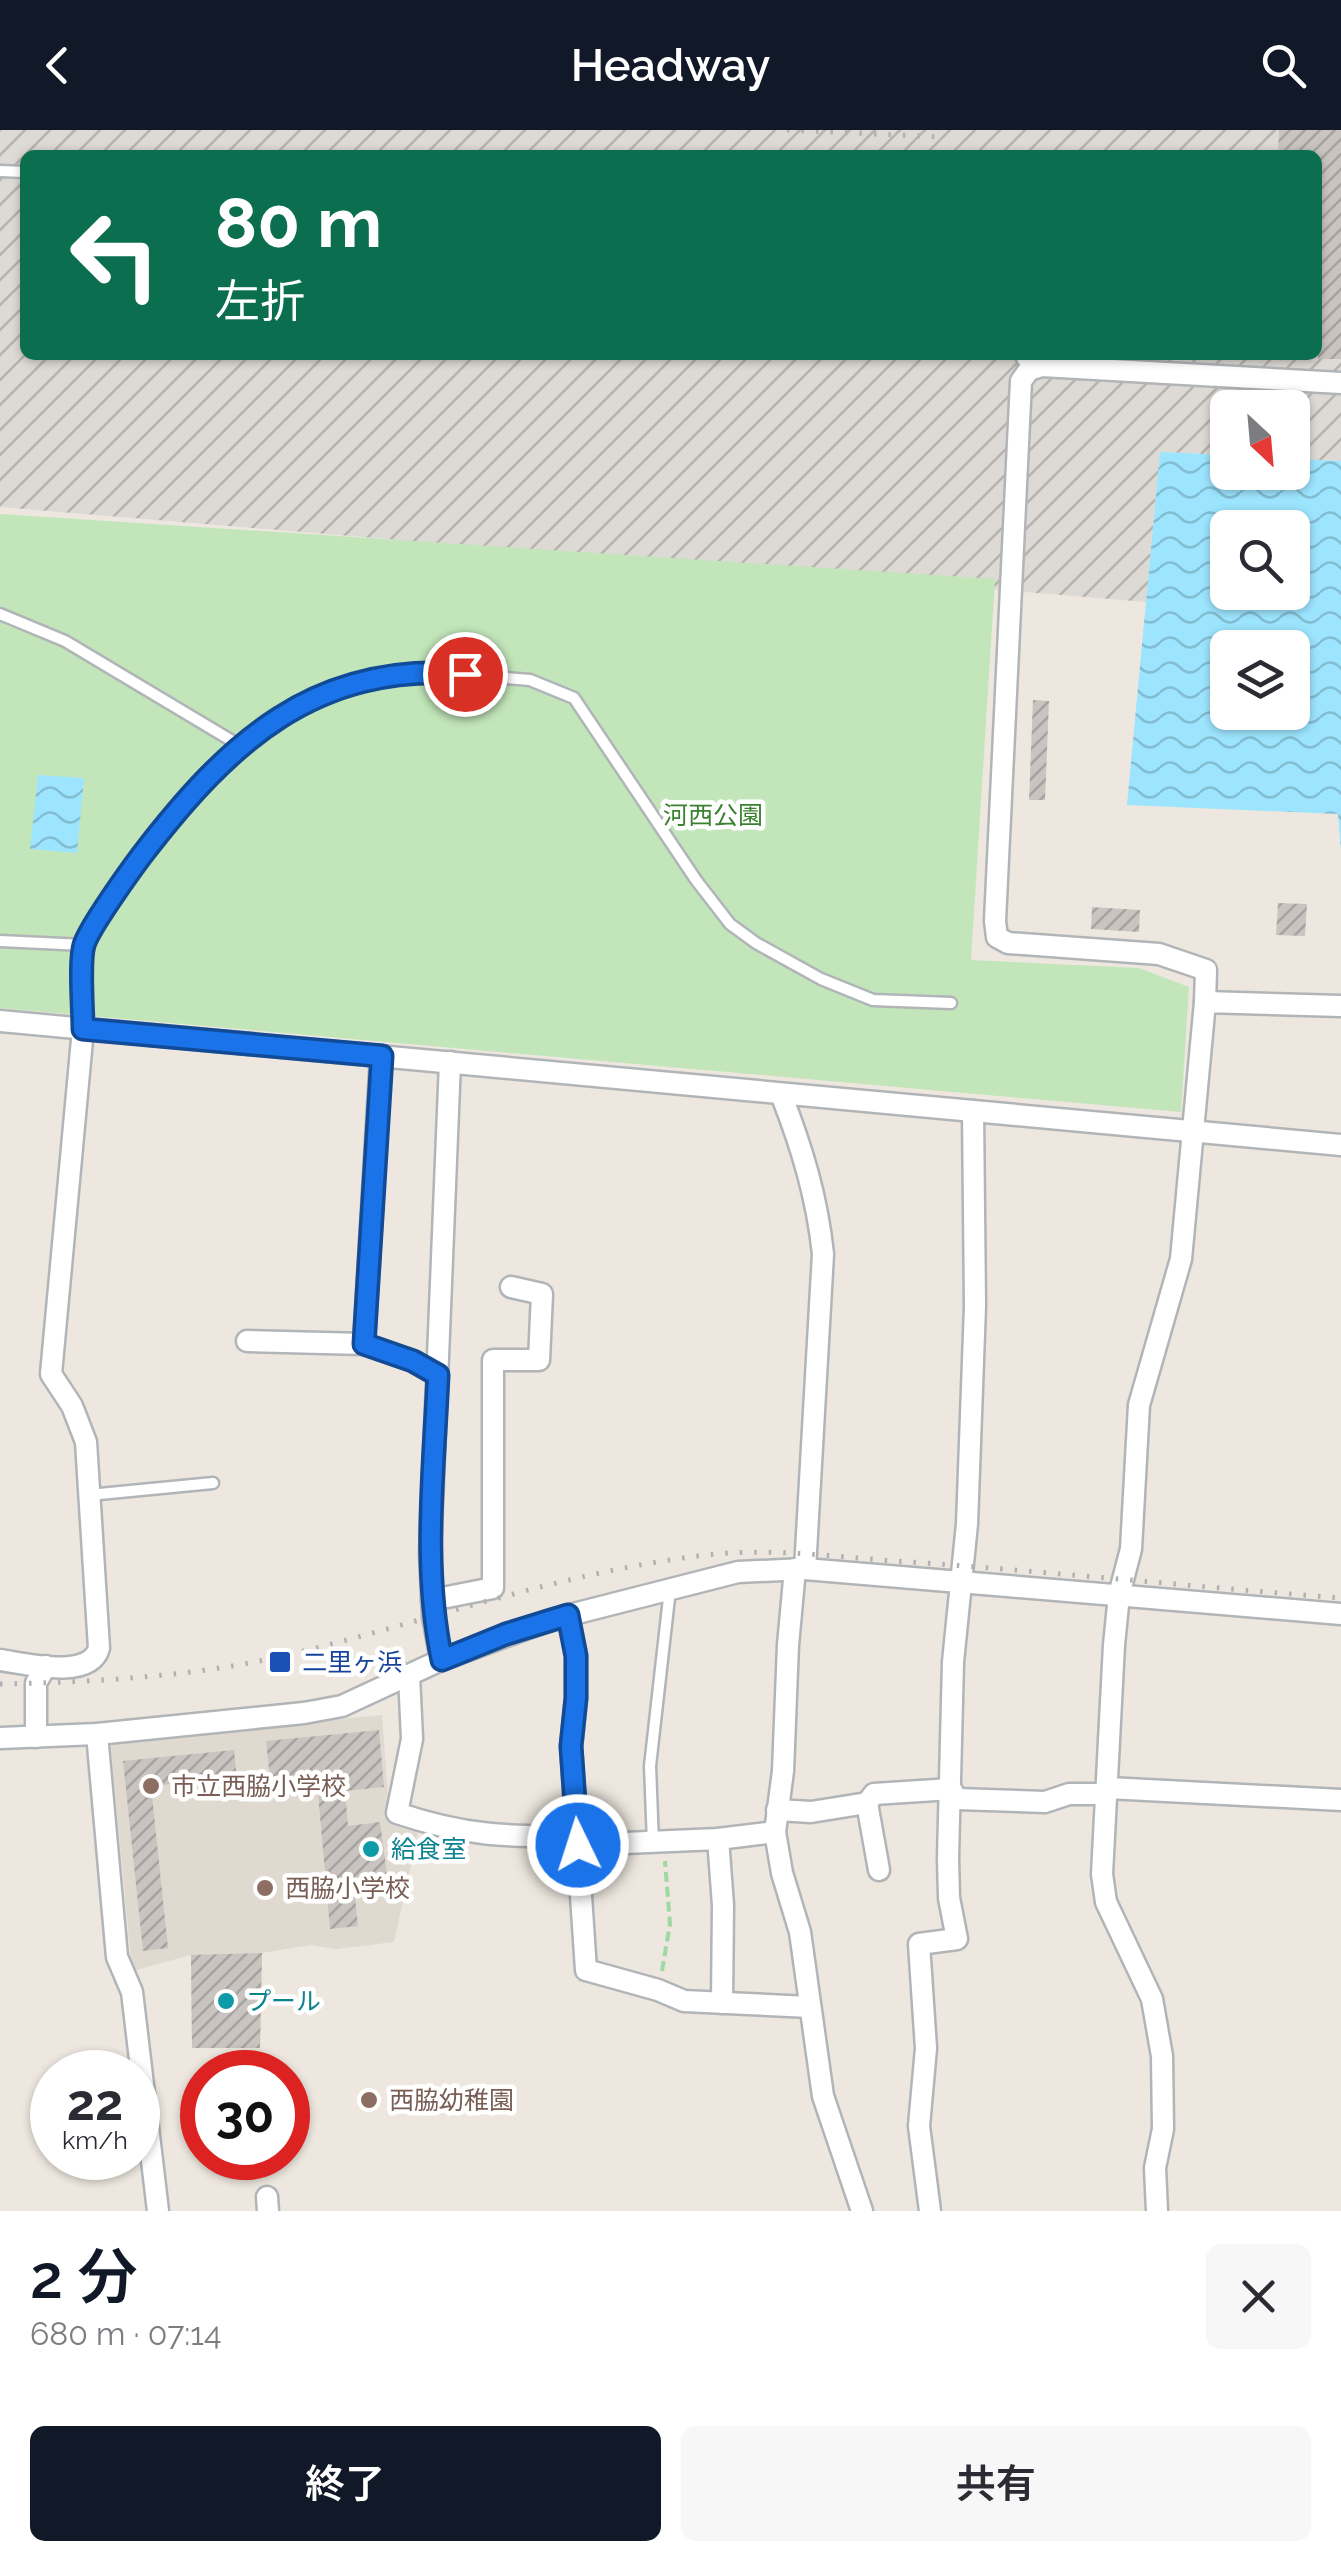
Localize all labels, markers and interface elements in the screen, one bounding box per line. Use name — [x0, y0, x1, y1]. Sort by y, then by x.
icon: back — [30, 38, 85, 93]
icon: search — [1256, 38, 1311, 93]
text: Headway — [571, 39, 770, 92]
text: 80 m — [215, 181, 382, 263]
icon: left — [50, 190, 180, 320]
text: 左折 — [215, 275, 305, 328]
north arrow — [1210, 390, 1310, 490]
map controls — [1210, 390, 1310, 730]
button: search — [1210, 510, 1310, 610]
button: layers — [1210, 630, 1310, 730]
pin — [423, 632, 508, 717]
icon: arrive — [438, 647, 493, 702]
park label: 河西公園 — [663, 800, 763, 830]
place label: 二里ヶ浜 — [302, 1647, 402, 1677]
marker: 二里ヶ浜 — [267, 1649, 293, 1675]
place label: 市立西脇小学校 — [171, 1771, 346, 1801]
marker: 市立西脇小学校 — [140, 1775, 162, 1797]
position arrow — [526, 1793, 630, 1897]
place label: 給食室 — [391, 1834, 466, 1864]
marker: 給食室 — [360, 1838, 382, 1860]
place label: 西脇小学校 — [285, 1873, 410, 1903]
marker: 西脇小学校 — [254, 1877, 276, 1899]
place label: プール — [246, 1986, 321, 2016]
marker: プール — [215, 1990, 237, 2012]
speed limit sign: 30 — [180, 2050, 310, 2180]
text: 22 — [67, 2073, 123, 2132]
place label: 西脇幼稚園 — [389, 2085, 514, 2115]
marker: 西脇幼稚園 — [358, 2089, 380, 2111]
text: km/h — [62, 2125, 128, 2155]
text: 2 分 — [30, 2242, 138, 2312]
button: close — [1206, 2244, 1311, 2349]
text: 680 m · 07:14 — [30, 2315, 221, 2352]
button: 終了 — [30, 2426, 661, 2541]
button: 共有 — [681, 2426, 1311, 2541]

